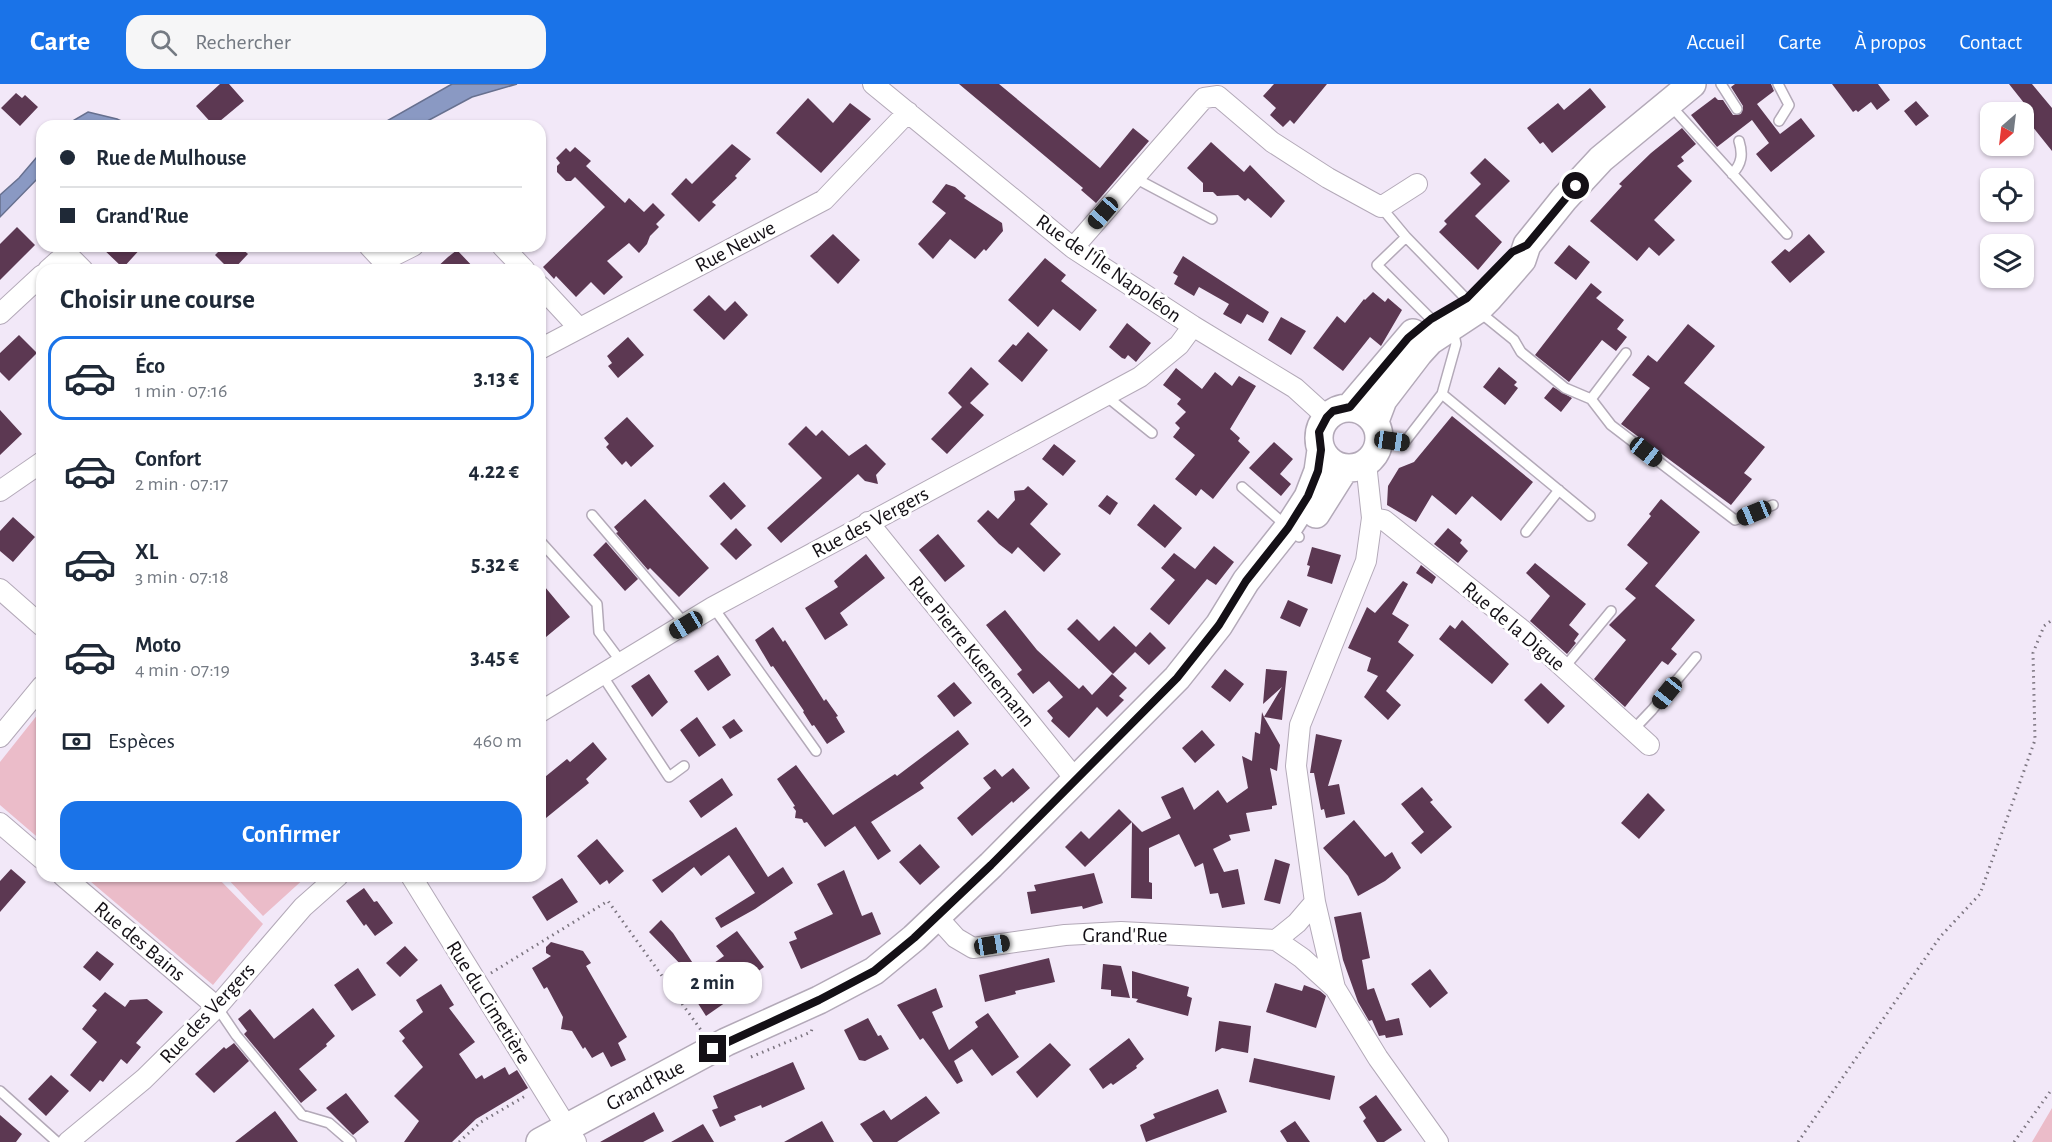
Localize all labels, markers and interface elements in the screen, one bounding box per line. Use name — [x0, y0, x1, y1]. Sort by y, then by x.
search box — [126, 15, 546, 69]
icon: search — [147, 26, 180, 59]
text: Carte — [30, 28, 90, 56]
text: Rechercher — [195, 31, 291, 53]
text: Accueil — [1687, 32, 1745, 53]
text: Carte — [1778, 32, 1821, 53]
text: À propos — [1854, 32, 1926, 53]
text: Contact — [1959, 32, 2022, 53]
north arrow — [1980, 102, 2034, 156]
map controls — [1980, 102, 2034, 288]
text: Rue de Mulhouse — [96, 147, 246, 169]
button: locate — [1980, 168, 2034, 222]
route start — [1562, 172, 1589, 199]
car — [1084, 194, 1122, 232]
text: Grand'Rue — [96, 205, 189, 227]
street label: Rue de l'Île Napoléon — [1032, 209, 1186, 326]
street label: Rue Neuve — [692, 217, 779, 276]
button: layers — [1980, 234, 2034, 288]
text: Choisir une course — [60, 286, 255, 313]
icon: car — [63, 351, 117, 405]
text: Éco — [135, 355, 165, 377]
text: 3.13 € — [473, 367, 519, 389]
text: 1 min · 07:16 — [135, 381, 227, 401]
car — [1373, 430, 1411, 452]
car — [1626, 434, 1666, 470]
icon: car — [63, 444, 117, 498]
text: Confort — [135, 448, 201, 470]
text: 4.22 € — [469, 460, 519, 482]
text: 2 min · 07:17 — [135, 474, 228, 494]
street label: Rue des Vergers — [808, 483, 932, 562]
car — [1734, 498, 1774, 528]
icon: car — [63, 537, 117, 591]
text: XL — [135, 541, 158, 563]
text: 5.32 € — [471, 553, 519, 575]
text: 3 min · 07:18 — [135, 567, 229, 587]
street label: Rue Pierre Kuenemann — [905, 572, 1039, 731]
street label: Rue de la Digue — [1458, 578, 1569, 675]
car — [666, 608, 706, 642]
icon: car — [63, 630, 117, 684]
text: Moto — [135, 634, 181, 656]
text: 3.45 € — [470, 646, 519, 668]
text: 4 min · 07:19 — [135, 660, 230, 680]
car — [1649, 673, 1685, 713]
icon: cash — [60, 725, 93, 758]
text: Espèces — [108, 730, 175, 752]
text: 460 m — [473, 731, 522, 751]
button: Confirmer — [60, 801, 522, 870]
street label: Rue des Bains — [90, 897, 189, 985]
street label: Grand'Rue — [1082, 925, 1168, 946]
car — [973, 933, 1011, 957]
street label: Rue du Cimetière — [442, 937, 535, 1067]
street label: Rue des Vergers — [156, 959, 259, 1068]
callout: 2 min — [664, 962, 762, 1004]
text: 2 min — [690, 973, 735, 993]
route end — [699, 1035, 726, 1062]
street label: Grand'Rue — [603, 1056, 688, 1115]

